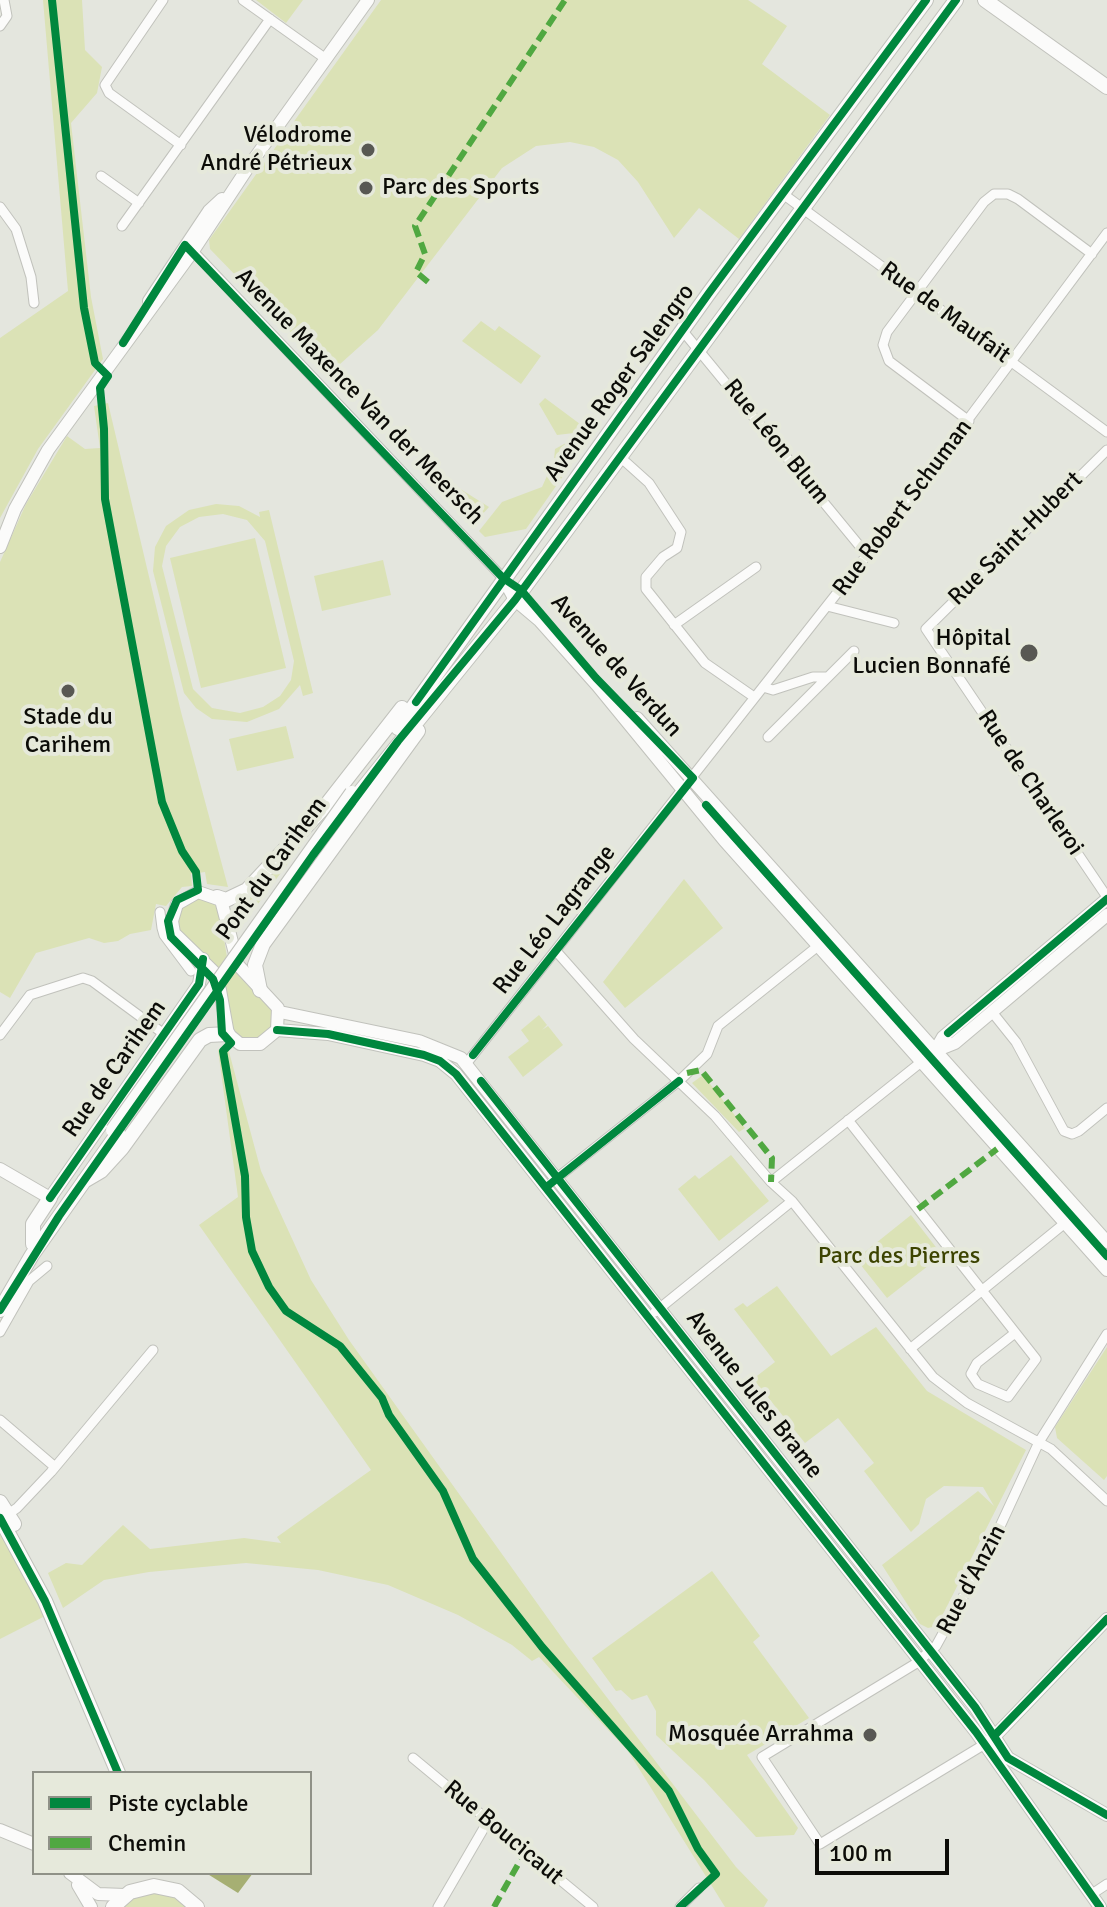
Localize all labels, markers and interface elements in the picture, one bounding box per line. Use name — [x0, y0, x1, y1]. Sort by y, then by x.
place label: Vélodrome André Pétrieux — [201, 122, 352, 178]
marker: Vélodrome André Pétrieux — [359, 141, 377, 159]
place label: Parc des Sports — [382, 174, 540, 202]
marker: Parc des Sports — [357, 179, 375, 197]
street label: Rue de Maufait — [874, 256, 1016, 370]
street label: Avenue Maxence Van der Meersch — [229, 263, 489, 531]
street label: Avenue Roger Salengro — [539, 279, 701, 487]
street label: Rue Léon Blum — [717, 374, 835, 510]
street label: Rue Robert Schuman — [827, 414, 979, 602]
street label: Rue Saint-Hubert — [943, 466, 1089, 612]
street label: Avenue de Verdun — [544, 589, 688, 743]
place label: Hôpital Lucien Bonnafé — [852, 625, 1011, 681]
marker: Hôpital Lucien Bonnafé — [1018, 642, 1040, 664]
marker: Stade du Carihem — [59, 682, 77, 700]
place label: Stade du Carihem — [23, 704, 113, 760]
street label: Rue de Charleroi — [971, 705, 1089, 861]
street label: Pont du Carihem — [210, 792, 334, 946]
street label: Rue Léo Lagrange — [488, 840, 622, 1000]
street label: Rue de Carihem — [57, 995, 173, 1143]
park label: Parc des Pierres — [818, 1243, 980, 1271]
street label: Avenue Jules Brame — [680, 1305, 828, 1485]
street label: Rue d'Anzin — [931, 1520, 1013, 1640]
place label: Mosquée Arrahma — [668, 1721, 854, 1749]
marker: Mosquée Arrahma — [861, 1726, 879, 1744]
legend — [32, 1771, 312, 1875]
street label: Rue Boucicaut — [437, 1775, 569, 1891]
text: Piste cyclable — [108, 1788, 248, 1818]
scale bar — [819, 1823, 953, 1873]
text: Chemin — [108, 1828, 186, 1858]
text: 100 m — [829, 1838, 892, 1868]

